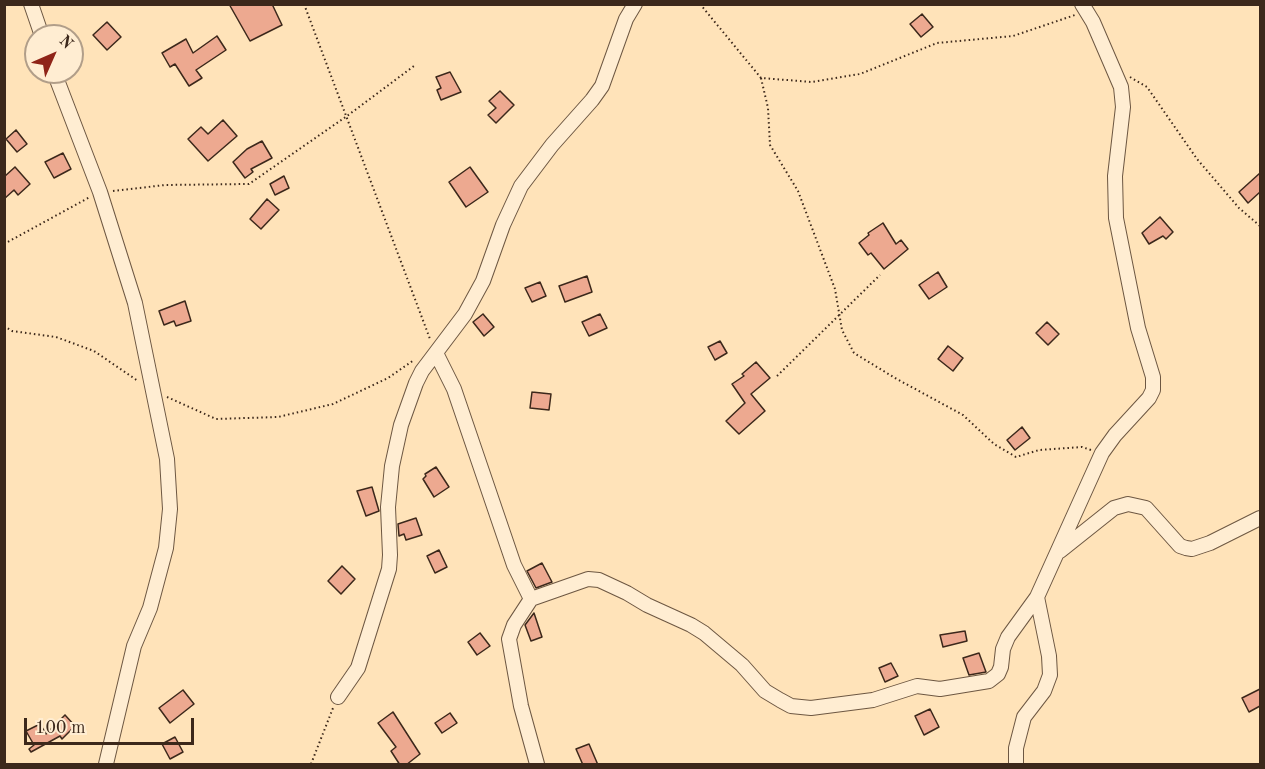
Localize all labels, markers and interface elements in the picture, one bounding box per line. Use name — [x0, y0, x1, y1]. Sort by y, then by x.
north arrow — [24, 24, 84, 84]
text: N — [55, 33, 75, 53]
scale bar — [27, 706, 196, 744]
text: 100 m — [35, 719, 86, 737]

